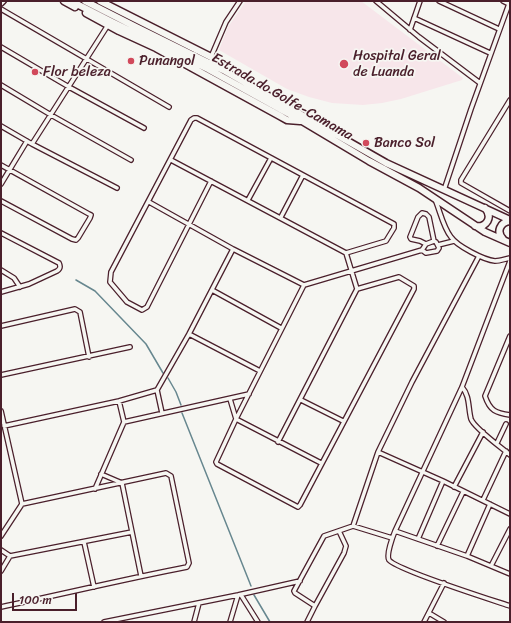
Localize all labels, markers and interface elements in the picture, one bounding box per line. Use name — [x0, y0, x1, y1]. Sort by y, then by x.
place label: Hospital Geral de Luanda — [353, 48, 441, 80]
street label: Estrada do Golfe-Camama — [208, 50, 356, 144]
place label: Punangol — [139, 53, 195, 69]
marker: Punangol — [126, 56, 136, 66]
marker: Hospital Geral de Luanda — [338, 58, 350, 70]
place label: Flor beleza — [43, 64, 111, 80]
marker: Flor beleza — [30, 67, 40, 77]
place label: Banco Sol — [374, 135, 435, 151]
marker: Banco Sol — [361, 138, 371, 148]
scale bar — [14, 585, 79, 611]
text: 100 m — [19, 589, 52, 611]

